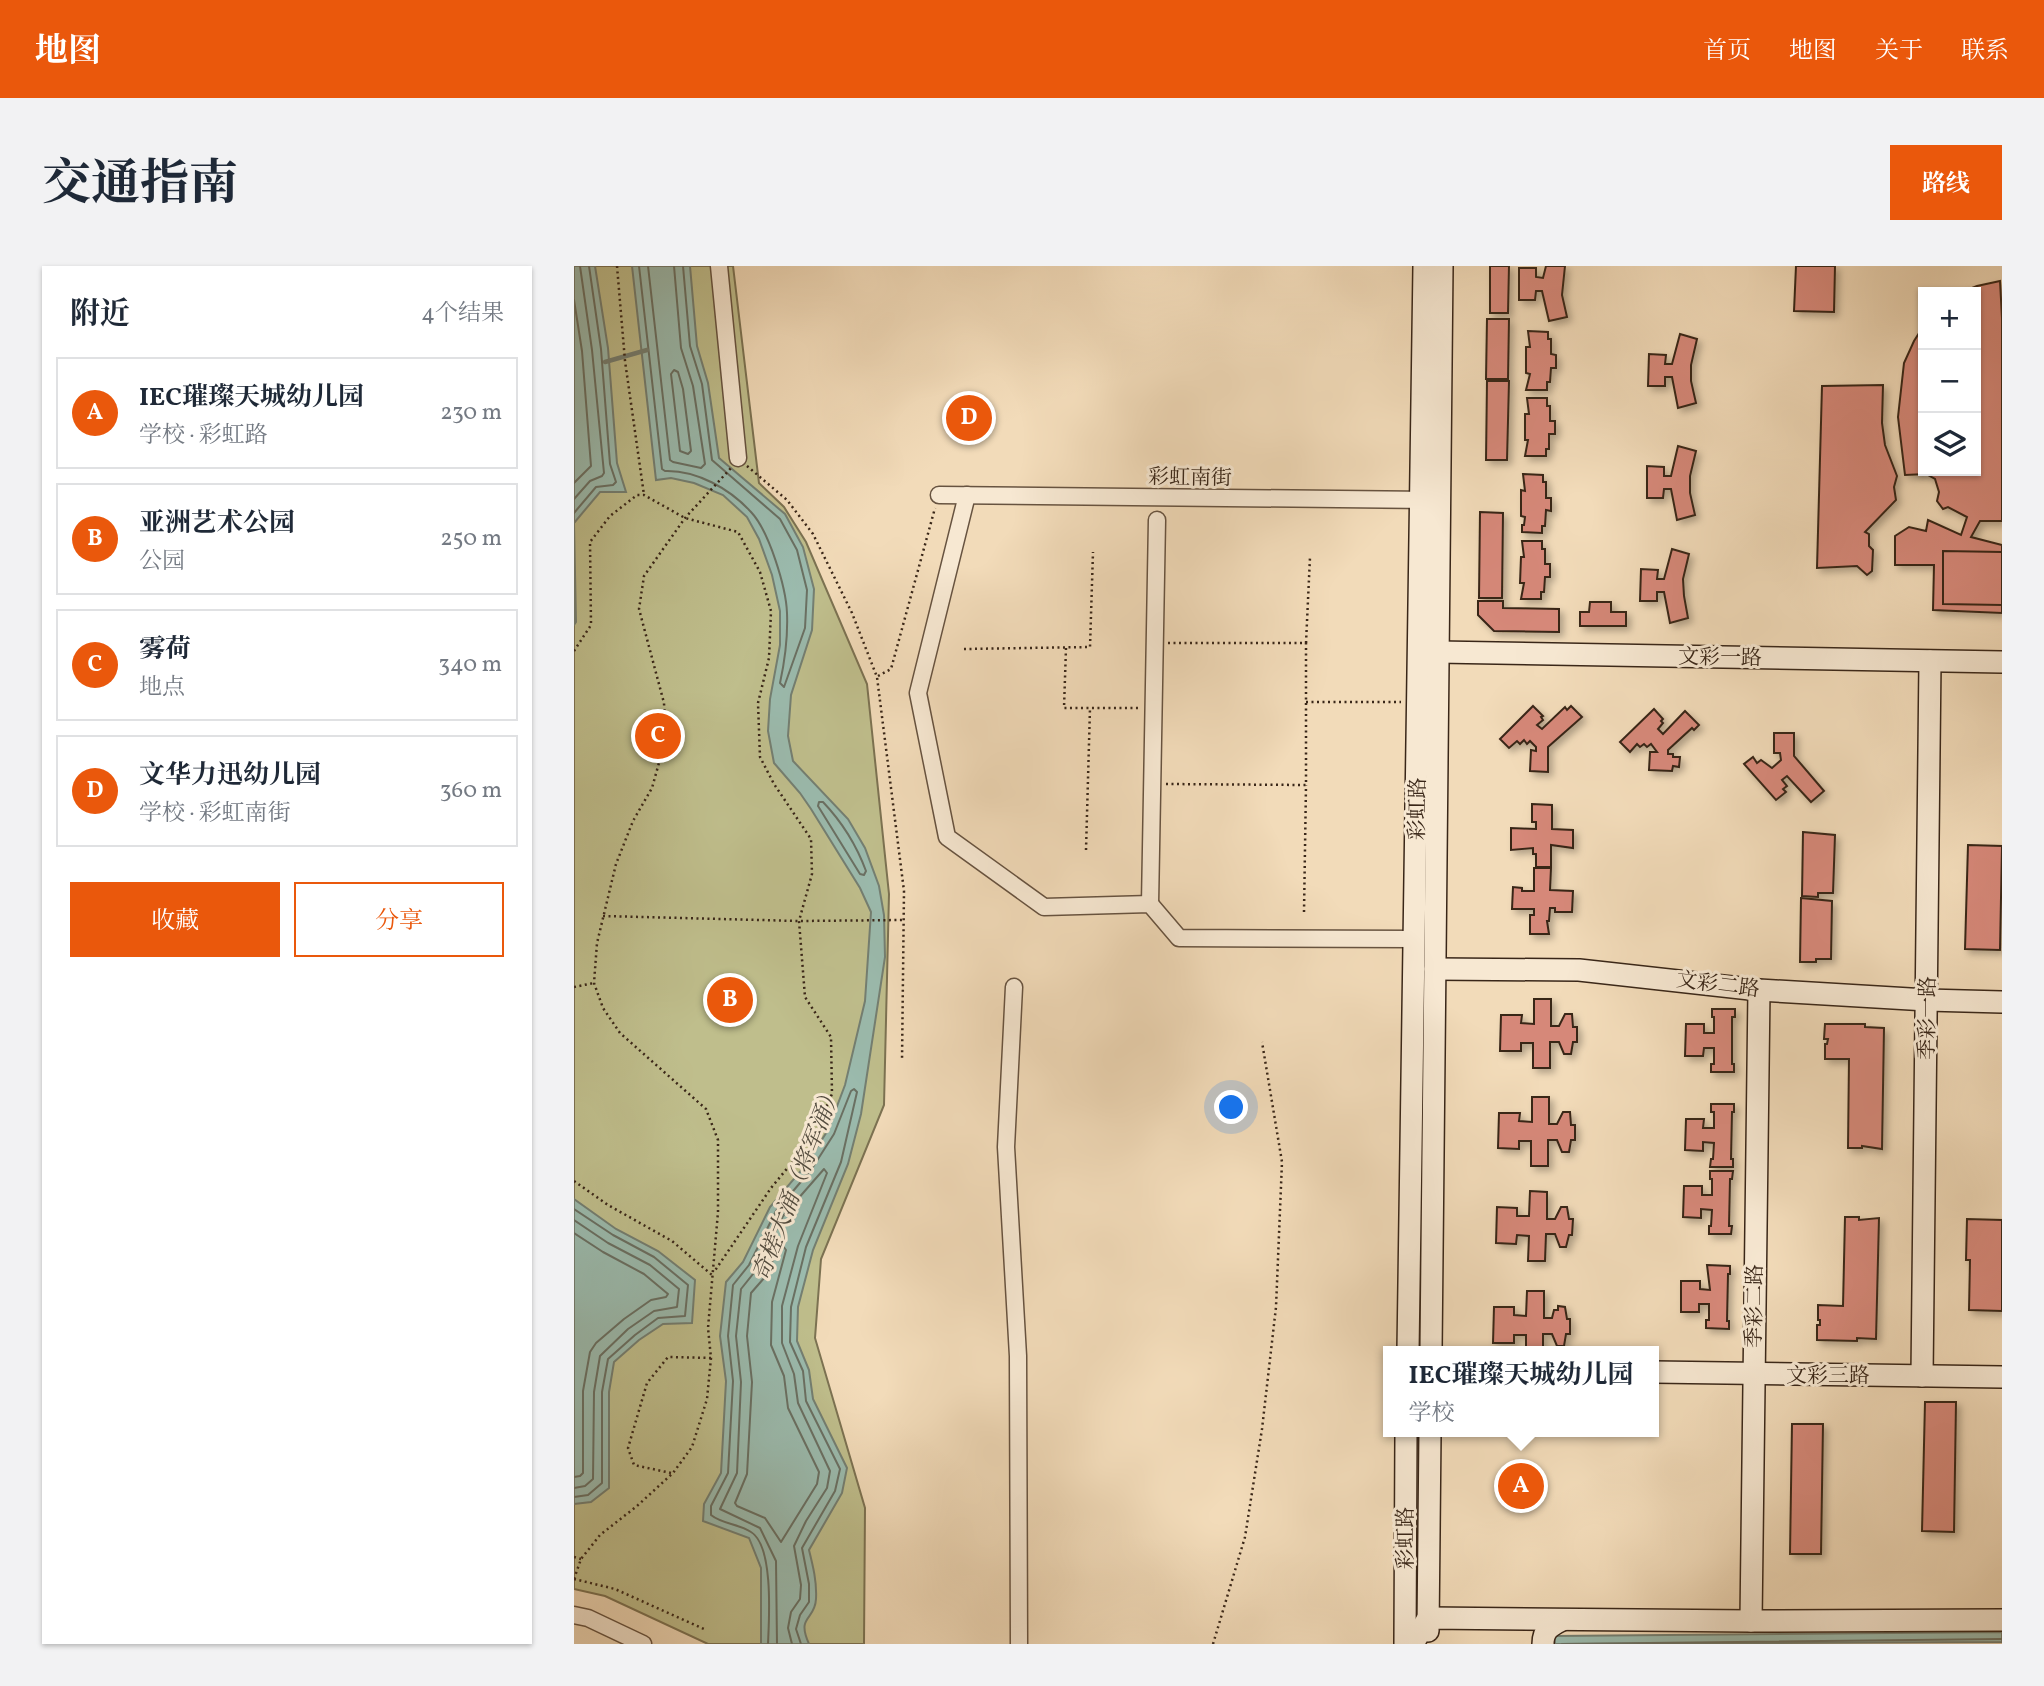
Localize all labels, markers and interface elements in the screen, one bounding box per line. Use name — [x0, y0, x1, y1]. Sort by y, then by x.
text: 地图 — [35, 30, 101, 76]
text: 首页 — [1703, 35, 1751, 69]
text: 地图 — [1789, 35, 1837, 69]
text: 关于 — [1875, 35, 1923, 69]
text: 联系 — [1961, 35, 2009, 69]
button: 路线 — [1890, 145, 2002, 220]
text: 交通指南 — [42, 152, 238, 221]
map controls — [1918, 287, 1981, 476]
button: + — [1918, 287, 1981, 350]
text: 附近 — [70, 294, 130, 336]
text: 4个结果 — [421, 298, 504, 330]
button: − — [1918, 350, 1981, 413]
text: IEC璀璨天城幼儿园 — [139, 380, 364, 416]
pin: D — [946, 392, 992, 444]
text: A — [87, 397, 103, 429]
text: 230 m — [440, 397, 502, 429]
button: layers — [1918, 413, 1981, 476]
text: 学校 · 彩虹路 — [139, 420, 268, 452]
street label: 彩虹南街 — [1148, 463, 1232, 494]
text: 亚洲艺术公园 — [139, 506, 295, 542]
text: B — [87, 523, 103, 555]
text: 250 m — [440, 523, 502, 555]
text: 公园 — [139, 546, 185, 578]
text: 雾荷 — [139, 632, 191, 668]
street label: 文彩一路 — [1678, 643, 1762, 674]
text: C — [88, 649, 102, 681]
text: 340 m — [438, 649, 502, 681]
text: 地点 — [139, 672, 185, 704]
pin: C — [635, 710, 681, 762]
text: 文华力迅幼儿园 — [139, 758, 321, 794]
text: D — [87, 775, 103, 807]
text: 360 m — [440, 775, 502, 807]
street label: 彩虹路 — [1403, 777, 1434, 841]
text: 学校 · 彩虹南街 — [139, 798, 291, 830]
button: 收藏 — [70, 882, 280, 957]
button: 分享 — [294, 882, 504, 957]
street label: 文彩二路 — [1674, 966, 1761, 1005]
pin: B — [707, 974, 753, 1026]
street label: 季彩一路 — [1913, 976, 1944, 1060]
water label: 奇槎大涌（将军涌） — [746, 1081, 850, 1286]
your location — [1214, 1090, 1248, 1124]
street label: 季彩二路 — [1740, 1264, 1771, 1348]
popup — [1383, 1346, 1659, 1437]
text: IEC璀璨天城幼儿园 — [1409, 1358, 1633, 1394]
street label: 文彩三路 — [1786, 1362, 1870, 1391]
text: 学校 — [1409, 1398, 1455, 1430]
pin: A — [1498, 1460, 1544, 1512]
street label: 彩虹路 — [1392, 1507, 1421, 1570]

